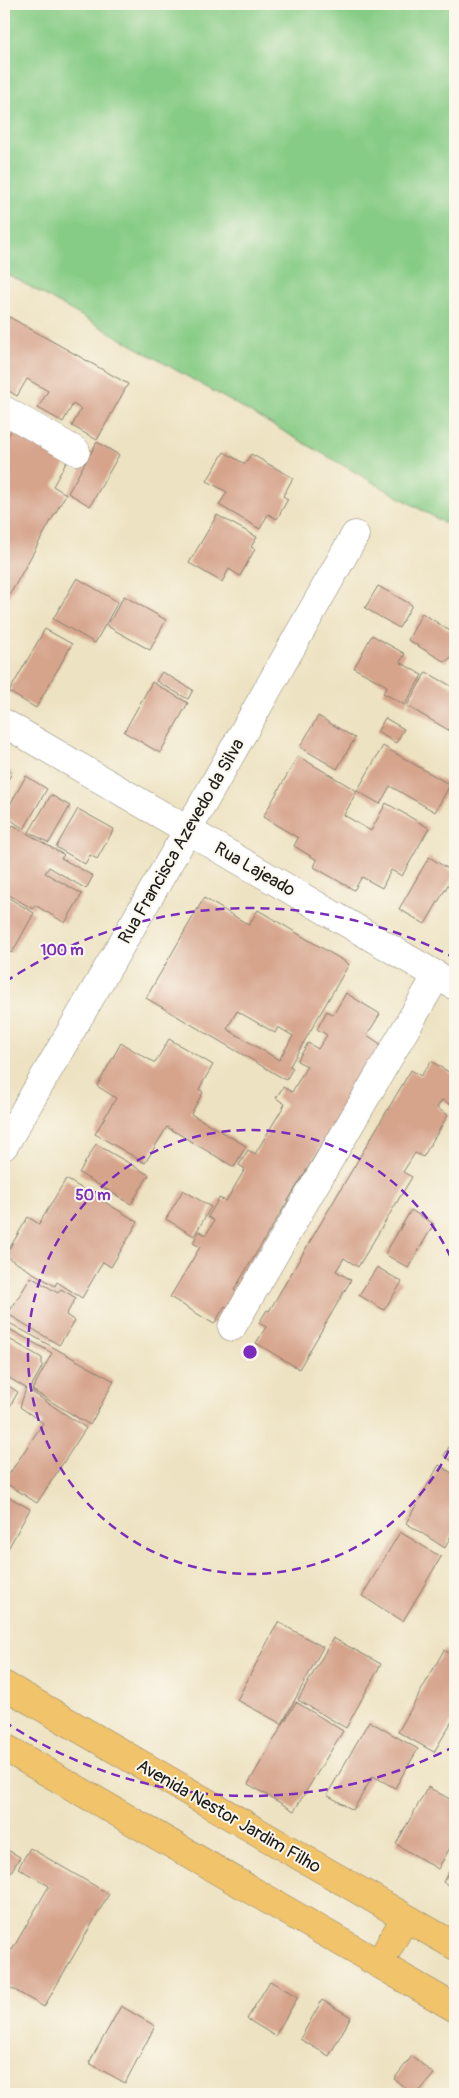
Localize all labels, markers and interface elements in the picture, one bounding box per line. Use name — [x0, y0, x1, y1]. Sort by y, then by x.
street label: Rua Francisca Azevedo da Silva — [113, 735, 250, 948]
street label: Rua Lajeado — [210, 837, 300, 902]
text: 100 m — [41, 941, 83, 960]
text: 50 m — [76, 1186, 110, 1205]
centre of rings — [241, 1343, 259, 1361]
street label: Avenida Nestor Jardim Filho — [132, 1754, 325, 1879]

